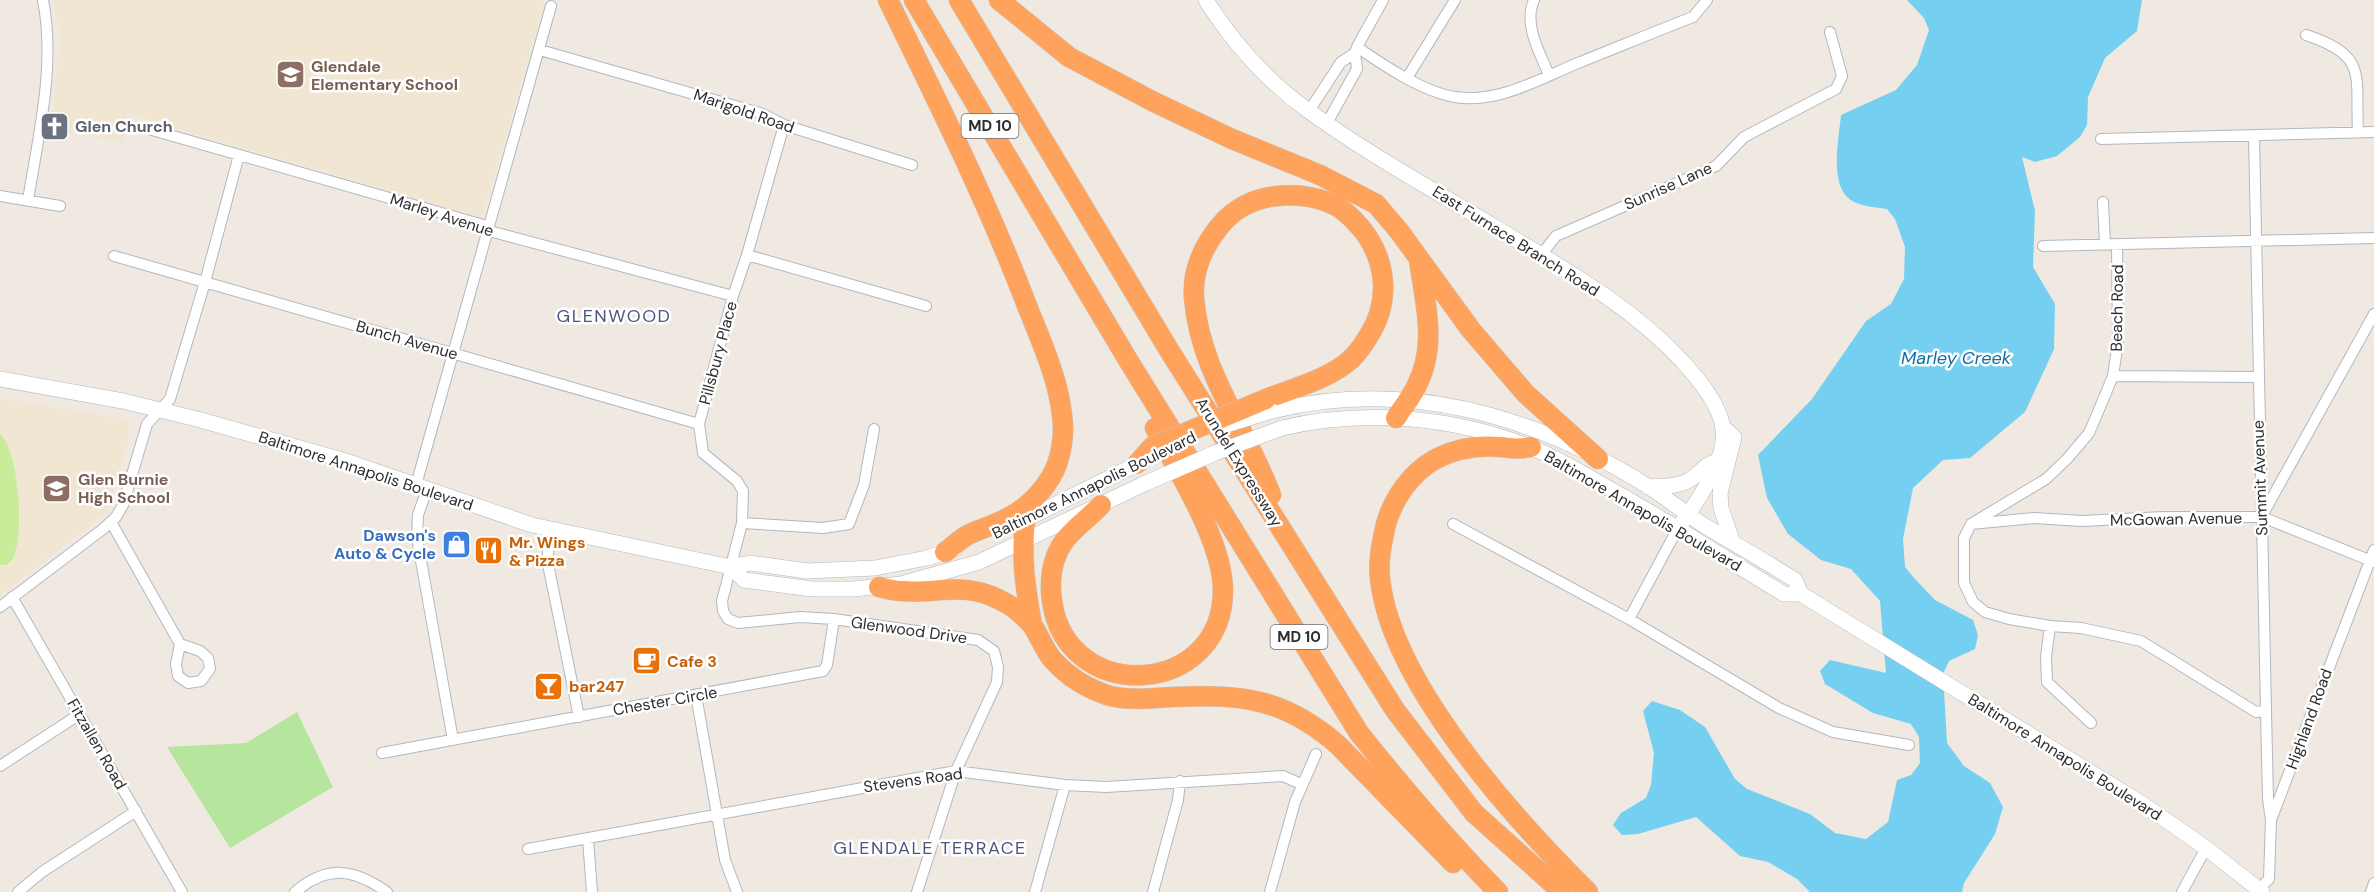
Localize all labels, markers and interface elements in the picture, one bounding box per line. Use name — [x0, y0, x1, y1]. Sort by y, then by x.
place label: Glendale Elementary School — [311, 56, 458, 95]
school or university icon: Glendale Elementary School — [274, 59, 306, 91]
street label: Marigold Road — [691, 84, 797, 138]
church icon: Glen Church — [38, 110, 70, 142]
road number: MD 10 — [962, 114, 1018, 138]
place label: Glen Church — [75, 116, 173, 137]
street label: Sunrise Lane — [1621, 157, 1715, 215]
street label: East Furnace Branch Road — [1428, 181, 1604, 301]
street label: Marley Avenue — [387, 188, 497, 242]
street label: Beach Road — [2106, 264, 2128, 352]
street label: Pillsbury Place — [694, 299, 742, 407]
district label: GLENWOOD — [557, 304, 671, 328]
street label: Bunch Avenue — [354, 315, 460, 365]
water label: Marley Creek — [1901, 346, 2012, 370]
street label: Arundel Expressway — [1191, 393, 1287, 531]
street label: Summit Avenue — [2247, 420, 2273, 536]
street label: Baltimore Annapolis Boulevard — [256, 426, 476, 516]
street label: Baltimore Annapolis Boulevard — [988, 426, 1200, 544]
street label: Baltimore Annapolis Boulevard — [1540, 446, 1746, 576]
place label: Glen Burnie High School — [78, 469, 170, 508]
school or university icon: Glen Burnie High School — [41, 472, 73, 504]
street label: McGowan Avenue — [2110, 507, 2242, 531]
place label: Dawson's Auto & Cycle — [334, 525, 436, 564]
shop icon: Dawson's Auto & Cycle — [441, 528, 473, 560]
place label: Mr. Wings & Pizza — [509, 532, 585, 571]
restaurant icon: Mr. Wings & Pizza — [472, 535, 504, 567]
street label: Glenwood Drive — [850, 611, 968, 649]
road number: MD 10 — [1270, 625, 1328, 649]
cafe icon: Cafe 3 — [630, 645, 662, 677]
place label: Cafe 3 — [667, 651, 717, 672]
street label: Highland Road — [2281, 666, 2337, 772]
bar icon: bar247 — [532, 670, 564, 702]
place label: bar247 — [569, 676, 624, 697]
street label: Chester Circle — [611, 681, 719, 721]
street label: Baltimore Annapolis Boulevard — [1964, 689, 2166, 825]
street label: Fitzallen Road — [63, 695, 131, 793]
street label: Stevens Road — [862, 763, 964, 797]
district label: GLENDALE TERRACE — [833, 836, 1027, 860]

